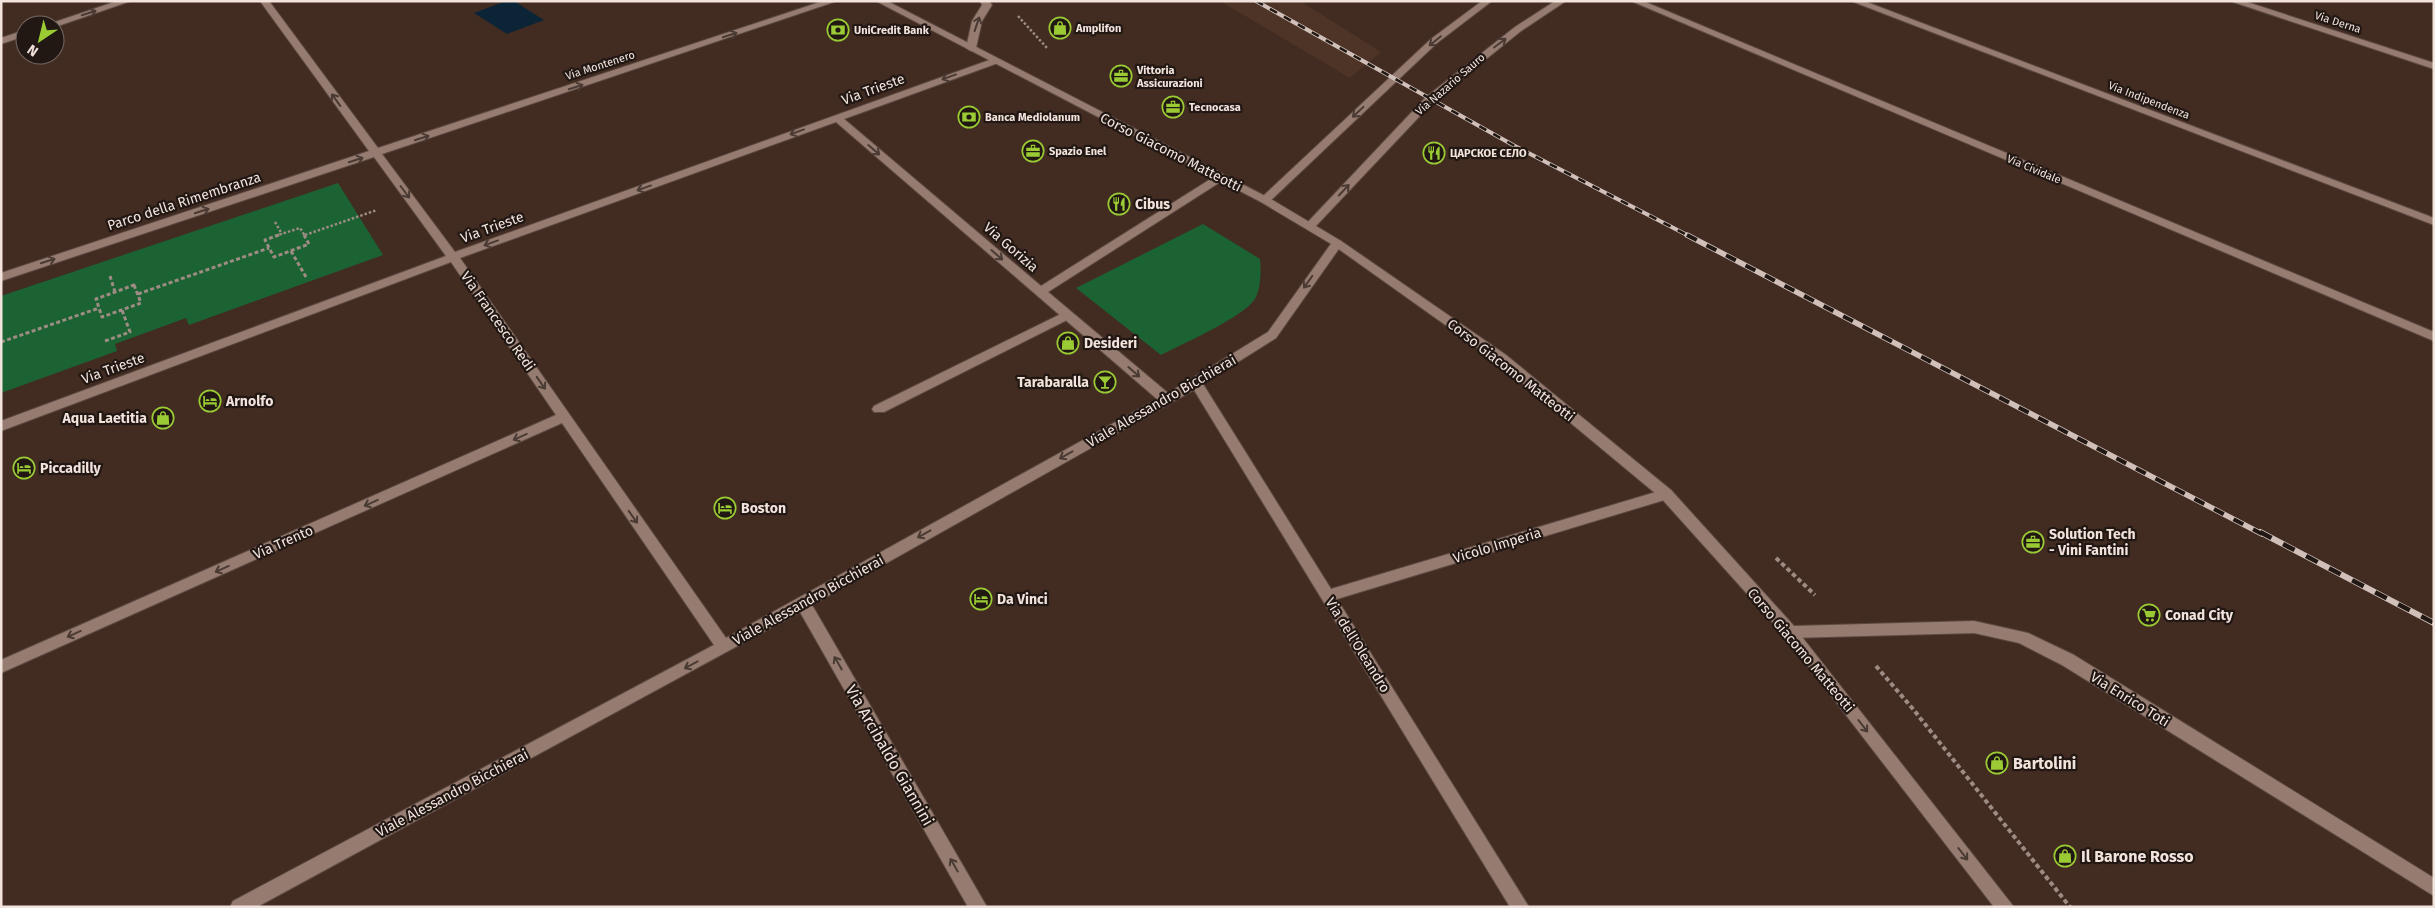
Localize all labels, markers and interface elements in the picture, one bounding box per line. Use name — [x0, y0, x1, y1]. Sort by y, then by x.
one-way arrow — [81, 8, 96, 17]
street label: Via Derna — [2313, 9, 2363, 36]
north arrow — [15, 15, 65, 65]
one-way arrow — [973, 16, 983, 32]
shop icon: Amplifon — [1048, 16, 1072, 40]
bank icon: UniCredit Bank — [826, 18, 850, 42]
place label: Amplifon — [1075, 22, 1121, 35]
place label: UniCredit Bank — [854, 24, 930, 37]
one-way arrow — [722, 30, 738, 40]
one-way arrow — [1428, 35, 1441, 47]
one-way arrow — [1493, 38, 1507, 48]
text: N — [24, 41, 42, 60]
street label: Via Montenero — [564, 48, 636, 83]
street label: Via Nazario Sauro — [1413, 51, 1488, 118]
office icon: Vittoria Assicurazioni — [1109, 64, 1133, 88]
place label: Vittoria Assicurazioni — [1136, 64, 1203, 90]
street label: Via Trieste — [839, 70, 907, 109]
one-way arrow — [942, 73, 958, 82]
street label: Via Indipendenza — [2106, 79, 2191, 122]
one-way arrow — [568, 81, 584, 91]
one-way arrow — [331, 94, 342, 107]
office icon: Tecnocasa — [1161, 95, 1185, 119]
place label: Tecnocasa — [1189, 101, 1241, 114]
bank icon: Banca Mediolanum — [957, 105, 981, 129]
one-way arrow — [1351, 106, 1364, 118]
street label: Corso Giacomo Matteotti — [1097, 109, 1244, 196]
place label: Banca Mediolanum — [985, 111, 1080, 124]
one-way arrow — [790, 128, 805, 137]
one-way arrow — [414, 133, 429, 142]
office icon: Spazio Enel — [1021, 139, 1045, 163]
restaurant icon: ЦАРСКОЕ СЕЛО — [1422, 141, 1446, 165]
one-way arrow — [867, 144, 880, 155]
place label: Spazio Enel — [1049, 145, 1107, 158]
place label: ЦАРСКОЕ СЕЛО — [1450, 147, 1527, 160]
street label: Via Cividale — [2005, 152, 2063, 187]
one-way arrow — [348, 155, 364, 164]
street label: Parco della Rimembranza — [105, 169, 263, 234]
one-way arrow — [637, 184, 652, 193]
one-way arrow — [1338, 184, 1350, 197]
one-way arrow — [400, 185, 410, 199]
restaurant icon: Cibus — [1107, 192, 1131, 216]
place label: Cibus — [1135, 196, 1170, 213]
one-way arrow — [194, 205, 210, 215]
street label: Via Trieste — [458, 208, 526, 247]
street label: Via Gorizia — [980, 219, 1042, 276]
one-way arrow — [484, 239, 499, 248]
one-way arrow — [991, 250, 1004, 261]
one-way arrow — [39, 256, 55, 266]
street label: Via Francesco Redi — [457, 268, 538, 374]
one-way arrow — [1303, 275, 1313, 289]
street label: Corso Giacomo Matteotti — [1444, 316, 1578, 425]
shop icon: Desideri — [1056, 331, 1080, 355]
place label: Desideri — [1084, 335, 1137, 352]
street label: Via Trieste — [79, 349, 147, 388]
street label: Viale Alessandro Bicchierai — [1083, 352, 1239, 451]
one-way arrow — [1127, 367, 1140, 378]
bar icon: Tarabaralla — [1093, 370, 1117, 394]
place label: Tarabaralla — [1017, 374, 1089, 391]
one-way arrow — [536, 376, 546, 390]
hotel icon: Arnolfo — [198, 389, 222, 413]
place label: Arnolfo — [225, 393, 273, 410]
shop icon: Aqua Laetitia — [151, 406, 175, 430]
place label: Aqua Laetitia — [62, 410, 147, 427]
one-way arrow — [513, 433, 528, 443]
one-way arrow — [1059, 450, 1074, 460]
hotel icon: Piccadilly — [12, 456, 36, 480]
place label: Piccadilly — [40, 460, 102, 477]
hotel icon: Boston — [713, 496, 737, 520]
one-way arrow — [364, 498, 379, 508]
place label: Boston — [741, 500, 786, 517]
one-way arrow — [628, 510, 638, 524]
street label: Via Trento — [251, 522, 316, 563]
street label: Vicolo Imperia — [1451, 524, 1543, 567]
place label: Solution Tech - Vini Fantini — [2049, 526, 2136, 559]
one-way arrow — [918, 530, 932, 540]
office icon: Solution Tech - Vini Fantini — [2021, 530, 2045, 554]
street label: Viale Alessandro Bicchierai — [730, 552, 887, 649]
one-way arrow — [215, 564, 230, 574]
street label: Corso Giacomo Matteotti — [1744, 585, 1857, 716]
hotel icon: Da Vinci — [969, 587, 993, 611]
place label: Da Vinci — [997, 591, 1048, 608]
street label: Via dell'Oleandro — [1322, 595, 1394, 696]
supermarket icon: Conad City — [2137, 603, 2161, 627]
place label: Conad City — [2165, 607, 2234, 624]
one-way arrow — [67, 630, 82, 640]
one-way arrow — [832, 657, 842, 671]
one-way arrow — [684, 661, 699, 670]
street label: Via Enrico Toti — [2087, 668, 2172, 730]
street label: Via Arcibaldo Giannini — [841, 681, 938, 829]
one-way arrow — [1858, 719, 1869, 732]
street label: Viale Alessandro Bicchierai — [373, 746, 531, 841]
shop icon: Bartolini — [1985, 751, 2009, 775]
place label: Bartolini — [2013, 754, 2076, 773]
shop icon: Il Barone Rosso — [2053, 844, 2077, 868]
one-way arrow — [1958, 847, 1969, 860]
place label: Il Barone Rosso — [2081, 847, 2194, 866]
one-way arrow — [948, 858, 958, 872]

